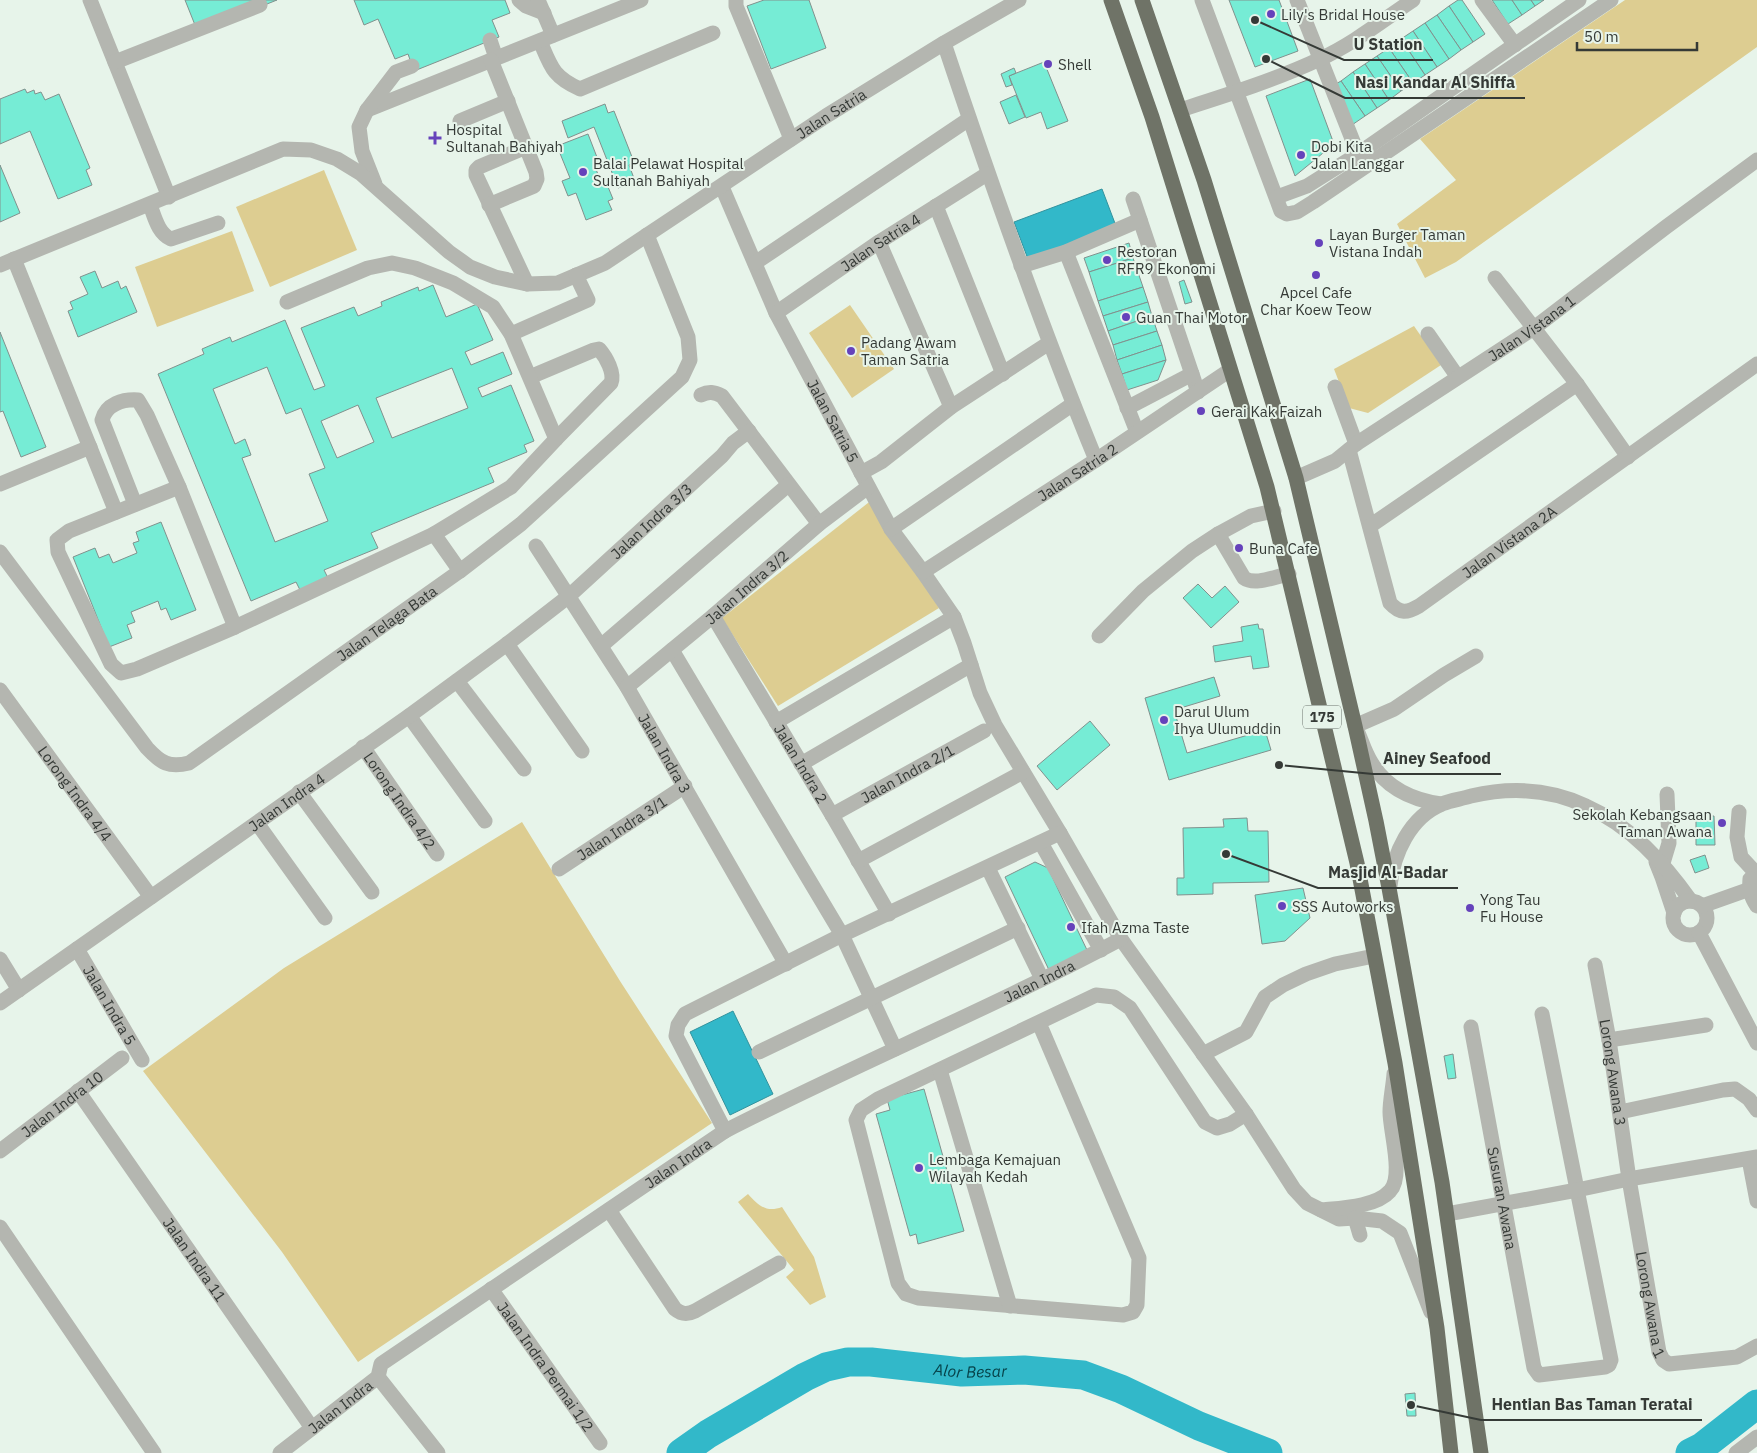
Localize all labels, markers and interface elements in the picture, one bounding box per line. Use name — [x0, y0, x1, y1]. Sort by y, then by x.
place label: Lily's Bridal House — [1281, 5, 1405, 24]
marker: Lily's Bridal House — [1265, 8, 1277, 20]
scale bar — [1577, 20, 1697, 52]
text: 50 m — [1584, 27, 1619, 46]
callout: U Station — [1344, 29, 1433, 60]
text: U Station — [1353, 34, 1423, 54]
place label: Shell — [1058, 55, 1092, 74]
marker: Shell — [1042, 58, 1054, 70]
callout: Nasi Kandar Al Shiffa — [1345, 67, 1525, 98]
text: Nasi Kandar Al Shiffa — [1355, 72, 1515, 92]
street label: Jalan Satria — [793, 84, 869, 143]
place label: Hospital Sultanah Bahiyah — [446, 120, 563, 156]
marker: Hospital Sultanah Bahiyah — [428, 131, 442, 145]
place label: Dobi Kita Jalan Langgar — [1311, 137, 1405, 173]
marker: Dobi Kita Jalan Langgar — [1295, 149, 1307, 161]
place label: Balai Pelawat Hospital Sultanah Bahiyah — [593, 154, 744, 190]
marker: Balai Pelawat Hospital Sultanah Bahiyah — [577, 166, 589, 178]
street label: Jalan Satria 4 — [837, 209, 924, 275]
place label: Layan Burger Taman Vistana Indah — [1329, 225, 1466, 261]
marker: Layan Burger Taman Vistana Indah — [1313, 237, 1325, 249]
place label: Restoran RFR9 Ekonomi — [1117, 242, 1216, 278]
marker: Restoran RFR9 Ekonomi — [1101, 254, 1113, 266]
marker: Apcel Cafe Char Koew Teow — [1310, 269, 1322, 281]
place label: Apcel Cafe Char Koew Teow — [1260, 283, 1372, 319]
street label: Jalan Vistana 1 — [1484, 291, 1579, 365]
place label: Guan Thai Motor — [1136, 308, 1248, 327]
marker: Guan Thai Motor — [1120, 311, 1132, 323]
place label: Padang Awam Taman Satria — [861, 333, 957, 369]
marker: Padang Awam Taman Satria — [845, 345, 857, 357]
street label: Jalan Satria 5 — [803, 376, 863, 466]
place label: Gerai Kak Faizah — [1211, 402, 1322, 421]
marker: Gerai Kak Faizah — [1195, 405, 1207, 417]
street label: Jalan Satria 2 — [1034, 439, 1121, 505]
street label: Jalan Indra 3/3 — [606, 479, 696, 563]
street label: Jalan Vistana 2A — [1458, 501, 1560, 582]
place label: Buna Cafe — [1249, 539, 1318, 558]
marker: Buna Cafe — [1233, 542, 1245, 554]
street label: Jalan Indra 3/2 — [701, 546, 792, 628]
street label: Jalan Telaga Bata — [333, 581, 440, 665]
place label: Darul Ulum Ihya Ulumuddin — [1174, 702, 1281, 738]
road number: 175 — [1303, 706, 1341, 729]
street label: Jalan Indra 3 — [634, 710, 695, 796]
marker: Darul Ulum Ihya Ulumuddin — [1158, 714, 1170, 726]
street label: Jalan Indra 2 — [770, 720, 832, 807]
street label: Jalan Indra 2/1 — [857, 740, 957, 807]
street label: Lorong Indra 4/4 — [34, 742, 117, 845]
callout: Ainey Seafood — [1373, 743, 1501, 774]
street label: Lorong Indra 4/2 — [360, 748, 440, 853]
text: Ainey Seafood — [1383, 748, 1491, 768]
street label: Jalan Indra 4 — [245, 769, 328, 835]
street label: Jalan Indra 3/1 — [573, 791, 670, 864]
place label: Sekolah Kebangsaan Taman Awana — [1572, 805, 1712, 841]
marker: Sekolah Kebangsaan Taman Awana — [1716, 817, 1728, 829]
callout: Masjid Al-Badar — [1318, 857, 1458, 888]
text: Masjid Al-Badar — [1328, 862, 1449, 882]
place label: Yong Tau Fu House — [1480, 890, 1543, 926]
place label: SSS Autoworks — [1292, 897, 1393, 916]
marker: SSS Autoworks — [1276, 900, 1288, 912]
marker: Yong Tau Fu House — [1464, 902, 1476, 914]
place label: Ifah Azma Taste — [1081, 918, 1189, 937]
marker: Ifah Azma Taste — [1065, 921, 1077, 933]
street label: Jalan Indra — [1001, 955, 1078, 1006]
street label: Jalan Indra 5 — [79, 962, 141, 1048]
street label: Lorong Awana 3 — [1596, 1018, 1631, 1127]
street label: Jalan Indra 10 — [17, 1066, 107, 1141]
street label: Jalan Indra — [641, 1134, 715, 1192]
street label: Susuran Awana — [1484, 1145, 1521, 1251]
place label: Lembaga Kemajuan Wilayah Kedah — [929, 1150, 1061, 1186]
marker: Lembaga Kemajuan Wilayah Kedah — [913, 1162, 925, 1174]
street label: Jalan Indra 11 — [159, 1214, 231, 1305]
street label: Lorong Awana 1 — [1632, 1250, 1670, 1361]
street label: Jalan Indra Permai 1/2 — [493, 1298, 598, 1435]
water label: Alor Besar — [931, 1359, 1008, 1382]
street label: Jalan Indra — [304, 1375, 376, 1437]
callout: Hentian Bas Taman Teratai — [1481, 1389, 1702, 1420]
text: Hentian Bas Taman Teratai — [1491, 1394, 1693, 1414]

